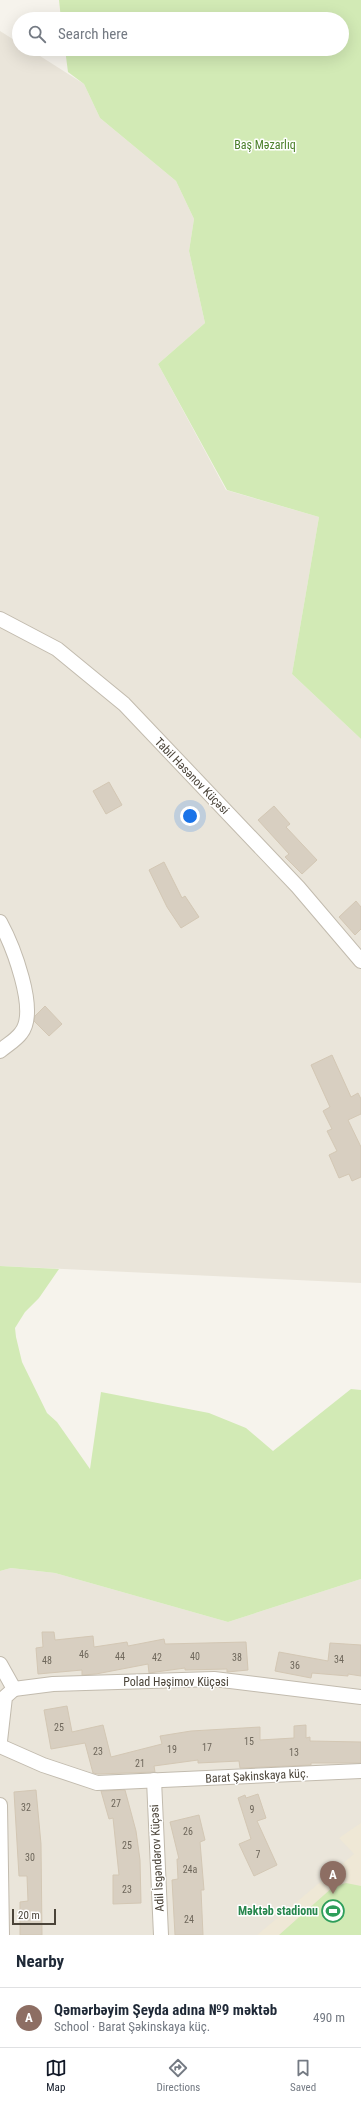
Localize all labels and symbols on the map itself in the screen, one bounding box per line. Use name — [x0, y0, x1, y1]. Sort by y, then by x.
park label: Baş Məzarlıq — [234, 138, 296, 152]
street label: Tabil Həsənov Küçəsi — [152, 735, 232, 817]
your location — [180, 806, 200, 826]
house number: 46 — [79, 1649, 89, 1660]
house number: 44 — [115, 1651, 125, 1662]
house number: 40 — [190, 1651, 200, 1662]
house number: 42 — [152, 1652, 162, 1663]
house number: 38 — [232, 1652, 242, 1663]
house number: 34 — [334, 1654, 344, 1665]
house number: 48 — [42, 1655, 52, 1666]
house number: 36 — [290, 1660, 300, 1671]
street label: Polad Həşimov Küçəsi — [123, 1675, 229, 1689]
house number: 25 — [54, 1722, 64, 1733]
house number: 15 — [244, 1736, 254, 1747]
house number: 17 — [202, 1742, 212, 1753]
house number: 19 — [167, 1744, 177, 1755]
house number: 23 — [93, 1746, 103, 1757]
house number: 13 — [289, 1747, 299, 1758]
house number: 21 — [135, 1758, 145, 1769]
street label: Barat Şəkinskaya küç. — [205, 1766, 309, 1786]
house number: 27 — [111, 1798, 121, 1809]
house number: 32 — [21, 1802, 31, 1813]
street label: Adil İsgəndərov Küçəsi — [146, 1804, 167, 1912]
house number: 9 — [250, 1804, 255, 1815]
house number: 26 — [183, 1826, 193, 1837]
house number: 25 — [122, 1840, 132, 1851]
house number: 7 — [256, 1849, 261, 1860]
house number: 30 — [25, 1852, 35, 1863]
pin: A — [320, 1861, 346, 1894]
house number: 24a — [183, 1864, 198, 1875]
house number: 23 — [122, 1884, 132, 1895]
sports icon: Məktəb stadionu — [320, 1898, 346, 1924]
place label: Məktəb stadionu — [238, 1904, 318, 1918]
scale bar — [12, 1907, 56, 1926]
house number: 24 — [184, 1914, 194, 1925]

